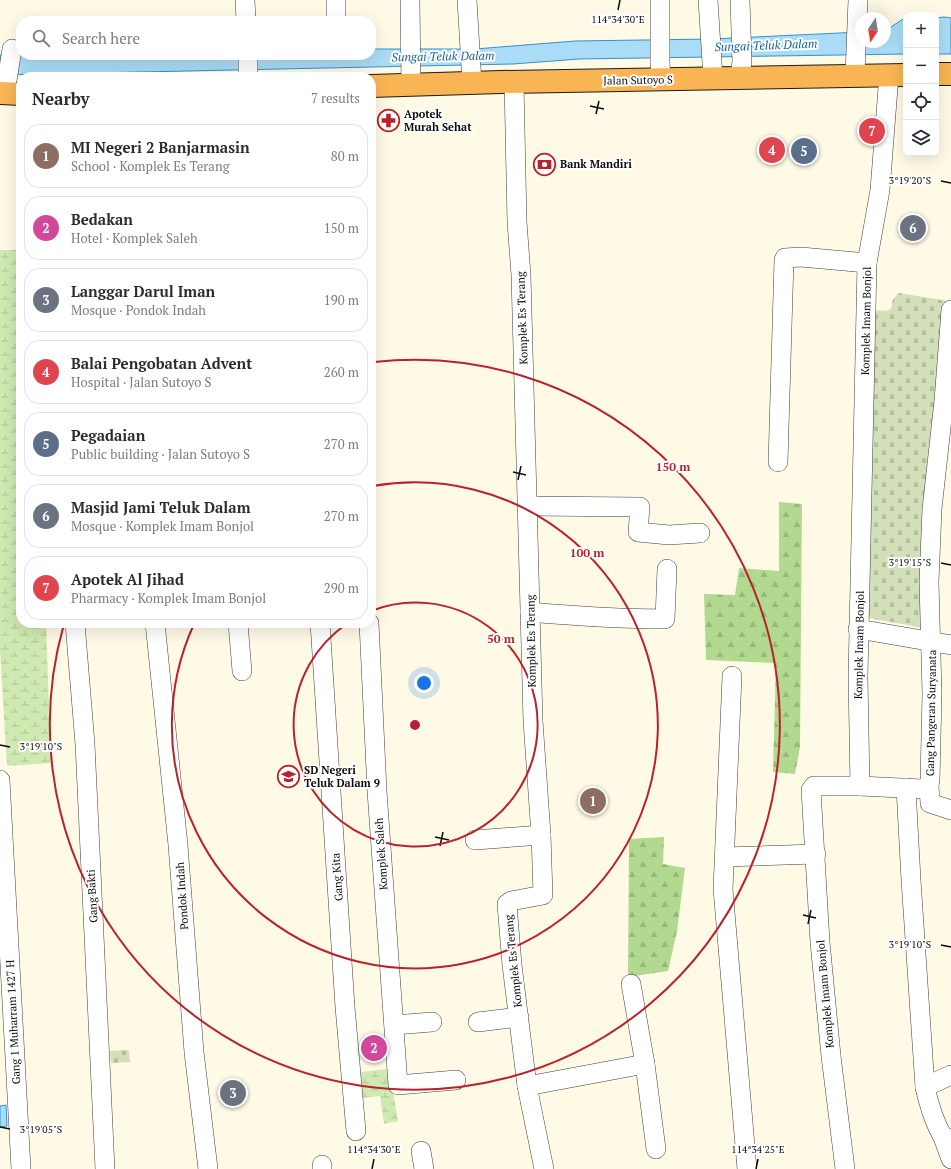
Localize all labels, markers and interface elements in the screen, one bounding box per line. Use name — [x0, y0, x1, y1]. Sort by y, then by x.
north arrow — [855, 12, 891, 48]
map controls — [903, 12, 939, 156]
button: + — [903, 12, 939, 48]
text: 114°34'30"E — [591, 13, 645, 26]
search box — [16, 16, 376, 60]
icon: search — [30, 27, 52, 49]
text: Search here — [62, 28, 140, 48]
water label: Sungai Teluk Dalam — [714, 36, 818, 54]
water label: Sungai Teluk Dalam — [391, 48, 495, 64]
button: − — [903, 48, 939, 84]
street label: Jalan Sutoyo S — [603, 72, 673, 88]
button: locate — [903, 84, 939, 120]
text: Nearby — [32, 87, 90, 110]
text: 7 results — [311, 89, 360, 107]
pharmacy icon: Apotek Murah Sehat — [376, 107, 402, 133]
place label: Apotek Murah Sehat — [404, 107, 472, 134]
pin: 7 — [859, 116, 885, 146]
button: layers — [903, 120, 939, 156]
pin: 4 — [759, 135, 785, 165]
pin: 5 — [791, 136, 817, 166]
text: MI Negeri 2 Banjarmasin — [71, 137, 250, 157]
text: 1 — [42, 147, 50, 165]
text: 80 m — [331, 147, 359, 165]
bank icon: Bank Mandiri — [531, 151, 557, 177]
text: School · Komplek Es Terang — [71, 157, 229, 175]
place label: Bank Mandiri — [560, 157, 632, 171]
text: 3°19'20"S — [889, 174, 931, 187]
text: Bedakan — [71, 209, 133, 229]
pin: 6 — [900, 213, 926, 243]
text: 2 — [42, 219, 50, 237]
text: 150 m — [324, 219, 359, 237]
text: Hotel · Komplek Saleh — [71, 229, 198, 247]
street label: Komplek Imam Bonjol — [858, 267, 874, 375]
street label: Komplek Es Terang — [513, 271, 531, 365]
text: Langgar Darul Iman — [71, 281, 215, 301]
text: 3 — [42, 291, 50, 309]
text: 190 m — [324, 291, 359, 309]
text: Mosque · Pondok Indah — [71, 301, 206, 319]
text: Balai Pengobatan Advent — [71, 353, 252, 373]
text: 4 — [42, 363, 50, 381]
text: 260 m — [324, 363, 359, 381]
text: Hospital · Jalan Sutoyo S — [71, 373, 212, 391]
text: Pegadaian — [71, 425, 145, 445]
text: 5 — [42, 435, 50, 453]
text: 270 m — [324, 435, 359, 453]
text: Public building · Jalan Sutoyo S — [71, 445, 250, 463]
text: 150 m — [656, 459, 690, 474]
text: Masjid Jami Teluk Dalam — [71, 497, 251, 517]
text: 6 — [42, 507, 50, 525]
text: 270 m — [324, 507, 359, 525]
text: Mosque · Komplek Imam Bonjol — [71, 517, 254, 535]
text: 100 m — [570, 545, 604, 560]
text: 3°19'15"S — [889, 556, 931, 569]
text: Apotek Al Jihad — [71, 569, 184, 589]
text: 7 — [42, 579, 50, 597]
text: 290 m — [324, 579, 359, 597]
text: Pharmacy · Komplek Imam Bonjol — [71, 589, 266, 607]
street label: Komplek Imam Bonjol — [851, 591, 867, 699]
street label: Komplek Es Terang — [523, 594, 539, 688]
text: 50 m — [487, 631, 515, 646]
street label: Gang Pangeran Suryanata — [923, 649, 939, 776]
your location — [414, 673, 434, 693]
centre of rings — [408, 718, 422, 732]
text: 3°19'10"S — [20, 740, 62, 753]
school or university icon: SD Negeri Teluk Dalam 9 — [275, 763, 301, 789]
place label: SD Negeri Teluk Dalam 9 — [304, 763, 380, 790]
pin: 1 — [580, 786, 606, 816]
street label: Komplek Saleh — [371, 817, 391, 891]
street label: Gang Kita — [328, 852, 346, 902]
street label: Pondok Indah — [173, 861, 191, 930]
street label: Gang Bakti — [84, 869, 100, 923]
street label: Komplek Es Terang — [501, 914, 525, 1008]
text: 3°19'10"S — [889, 938, 931, 951]
street label: Komplek Imam Bonjol — [813, 939, 837, 1049]
street label: Gang 1 Muharram 1427 H — [3, 959, 23, 1085]
pin: 2 — [361, 1033, 387, 1063]
pin: 3 — [220, 1078, 246, 1108]
text: 3°19'05"S — [20, 1123, 62, 1136]
text: 114°34'30"E — [347, 1143, 401, 1156]
text: 114°34'25"E — [731, 1143, 785, 1156]

